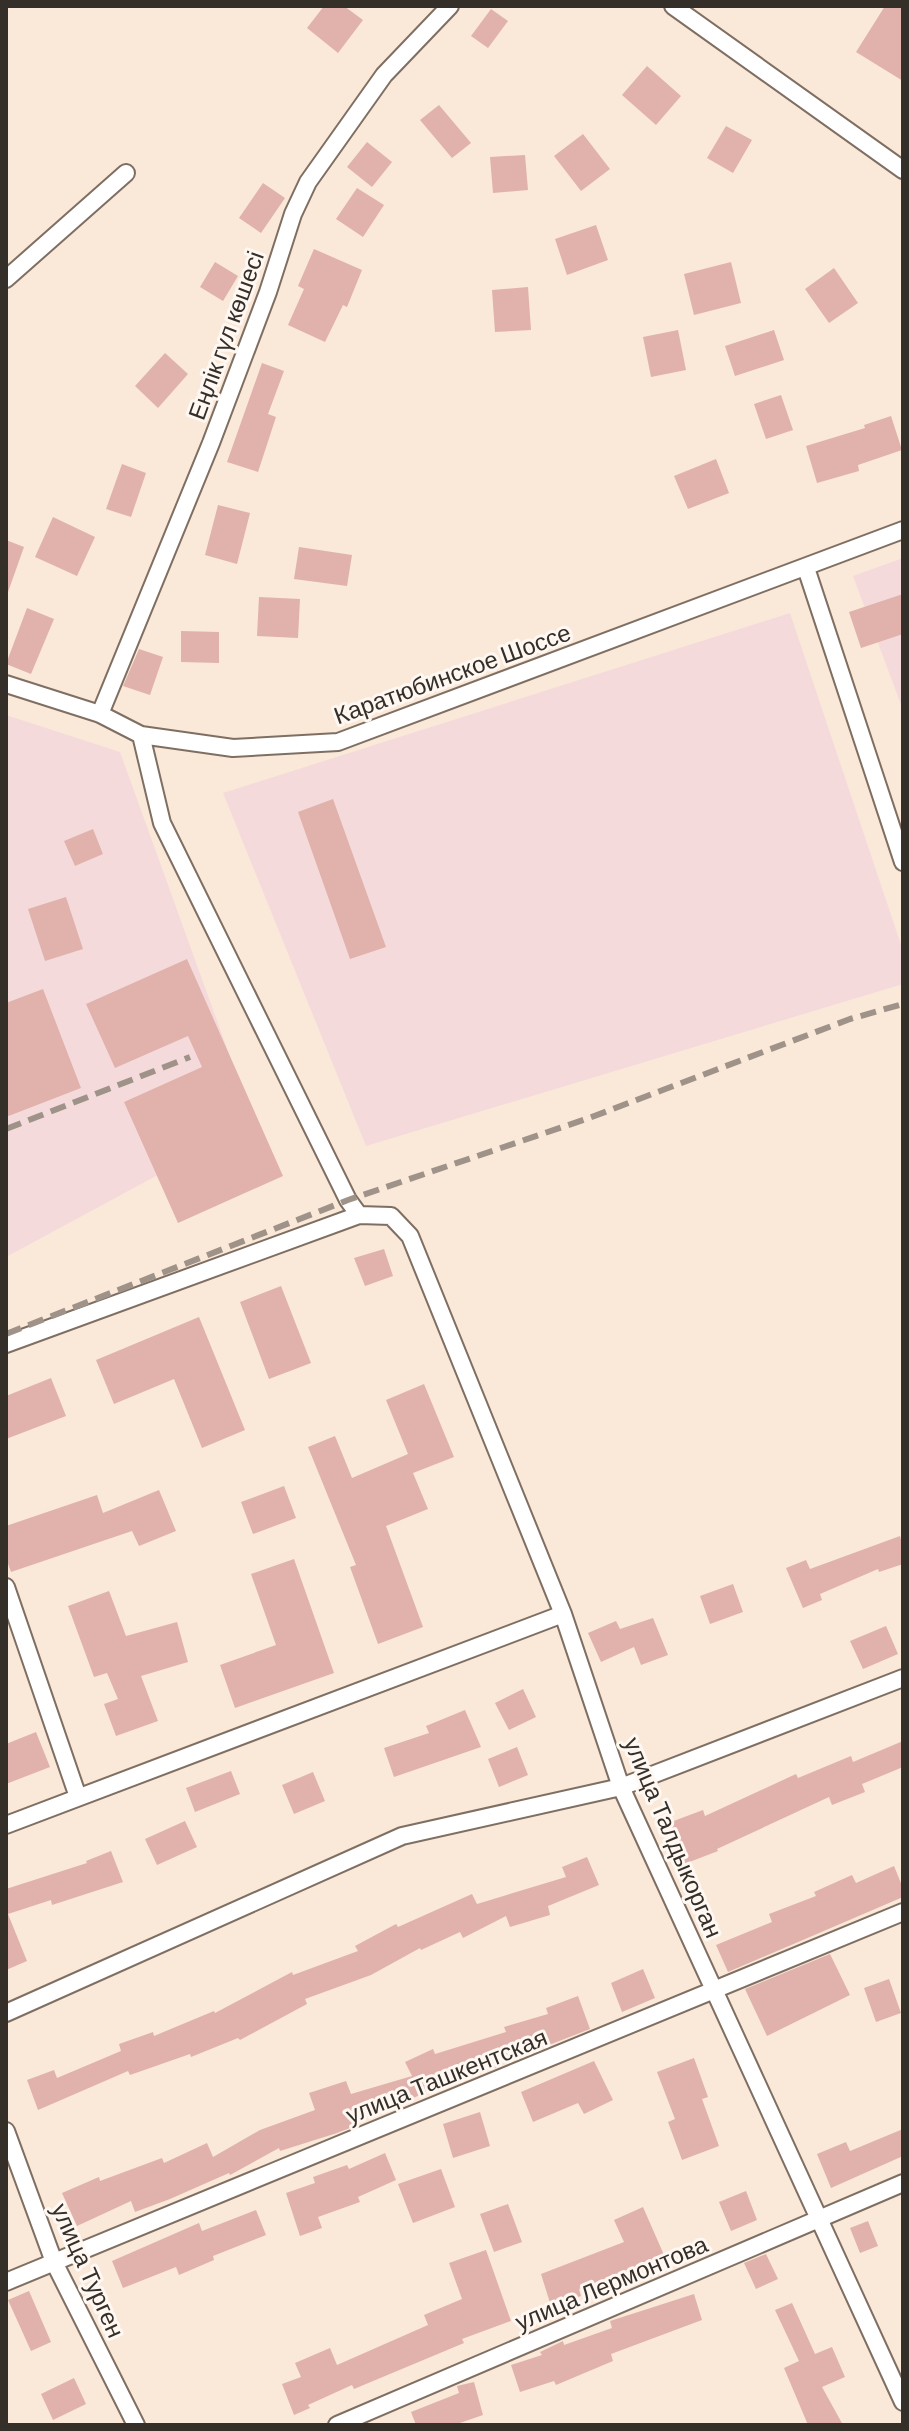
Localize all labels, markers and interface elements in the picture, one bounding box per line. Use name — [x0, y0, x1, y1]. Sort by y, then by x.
street label: Еңлік гүл көшесі — [181, 247, 269, 423]
street label: Каратюбинское Шоссе — [330, 617, 574, 729]
street label: улица Талдыкорган — [619, 1732, 729, 1942]
street label: улица Ташкентская — [341, 2021, 551, 2129]
street label: улица Турген — [46, 2198, 132, 2342]
street label: улица Лермонтова — [510, 2228, 712, 2336]

